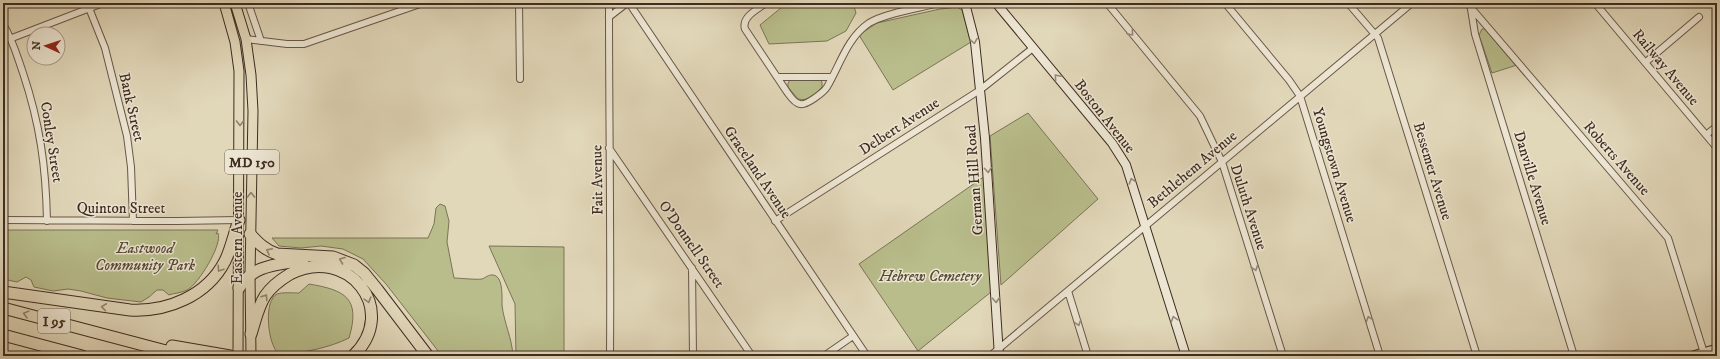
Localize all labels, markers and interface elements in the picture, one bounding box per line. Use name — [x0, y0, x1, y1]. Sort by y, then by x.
street label: Railway Avenue — [1628, 25, 1703, 109]
north arrow — [26, 26, 66, 66]
one-way arrow — [1127, 28, 1134, 36]
one-way arrow — [969, 38, 978, 44]
text: N — [30, 41, 44, 50]
street label: Bank Street — [114, 71, 149, 143]
one-way arrow — [1054, 74, 1061, 81]
street label: Boston Avenue — [1070, 76, 1139, 157]
street label: Delbert Avenue — [856, 93, 943, 159]
street label: Conley Street — [36, 100, 67, 184]
street label: Youngstown Avenue — [1308, 105, 1361, 225]
street label: Roberts Avenue — [1579, 117, 1654, 199]
one-way arrow — [236, 120, 244, 126]
street label: Bessemer Avenue — [1409, 120, 1456, 222]
street label: Graceland Avenue — [720, 122, 796, 222]
street label: German Hill Road — [961, 124, 988, 236]
street label: Bethlehem Avenue — [1144, 126, 1241, 212]
street label: Danville Avenue — [1509, 129, 1556, 228]
street label: Fait Avenue — [587, 145, 608, 215]
road number: MD 150 — [225, 150, 279, 174]
street label: Duluth Avenue — [1226, 162, 1271, 253]
one-way arrow — [983, 167, 992, 173]
one-way arrow — [1128, 178, 1137, 185]
street label: Eastern Avenue — [228, 192, 247, 284]
one-way arrow — [247, 192, 255, 198]
street label: O'Donnell Street — [654, 197, 729, 292]
street label: Quinton Street — [77, 199, 166, 218]
park label: Eastwood Community Park — [95, 239, 196, 275]
one-way arrow — [266, 248, 273, 255]
one-way arrow — [338, 256, 345, 264]
one-way arrow — [1250, 264, 1259, 271]
one-way arrow — [218, 265, 225, 272]
park label: Hebrew Cemetery — [878, 267, 982, 286]
one-way arrow — [260, 295, 267, 302]
one-way arrow — [363, 297, 372, 304]
one-way arrow — [992, 297, 1001, 303]
one-way arrow — [101, 303, 107, 312]
road number: I 95 — [38, 309, 70, 333]
one-way arrow — [23, 311, 29, 319]
one-way arrow — [1171, 315, 1179, 322]
one-way arrow — [1365, 315, 1374, 322]
one-way arrow — [1073, 320, 1082, 327]

